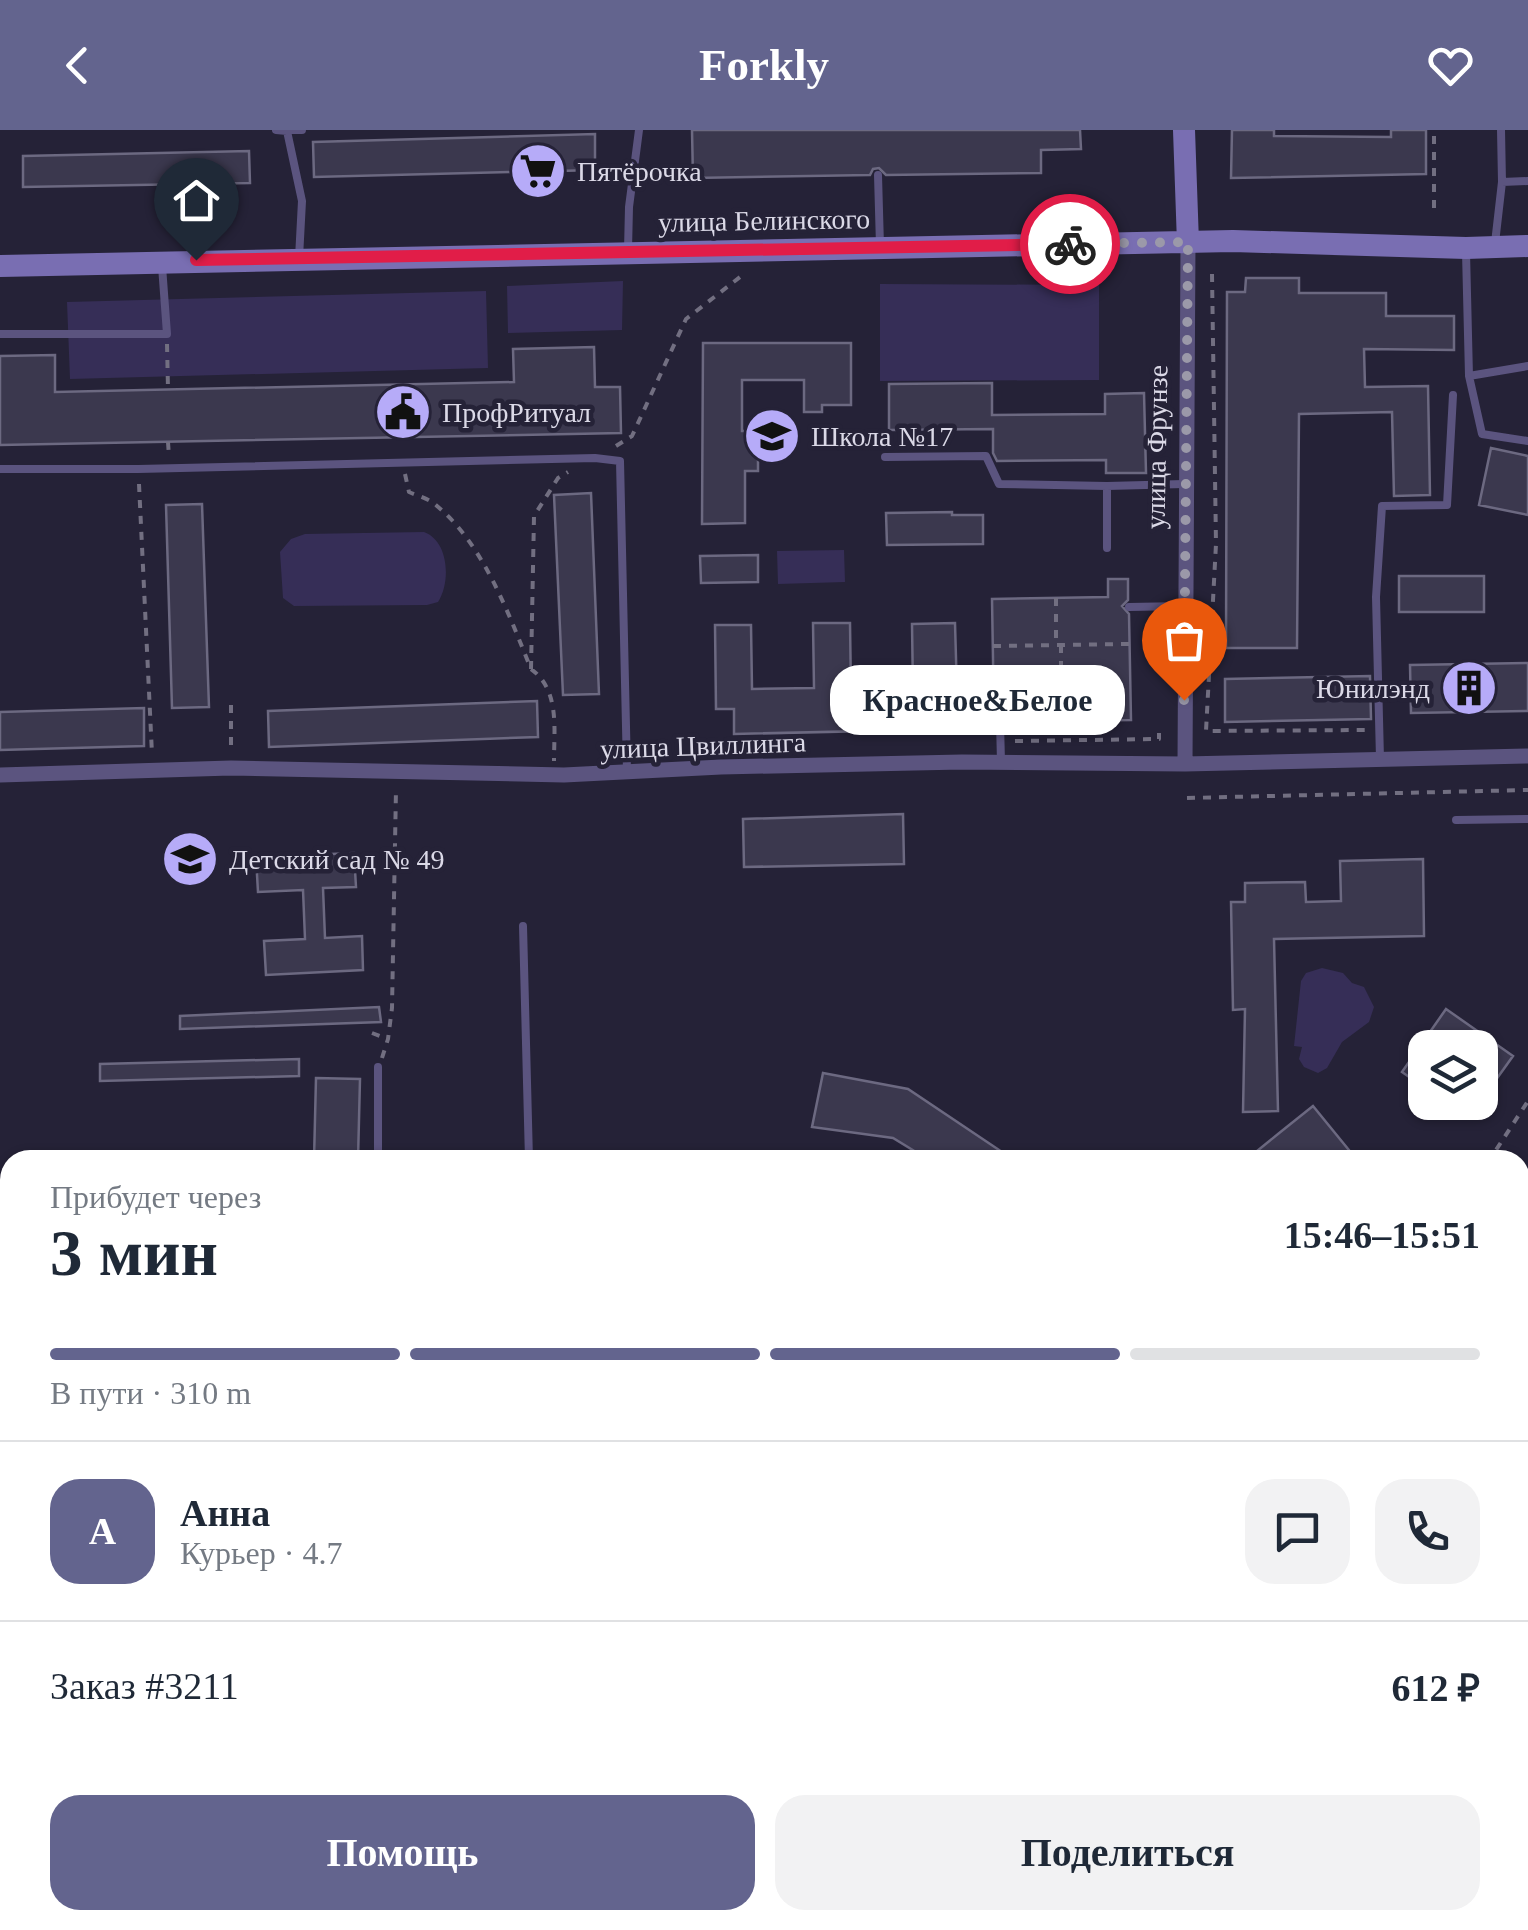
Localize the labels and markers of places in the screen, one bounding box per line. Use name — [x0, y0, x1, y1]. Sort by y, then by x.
supermarket icon: Пятёрочка — [508, 141, 568, 201]
place label: Пятёрочка — [577, 156, 702, 187]
pin — [154, 158, 239, 261]
public building icon: ПрофРитуал — [373, 382, 433, 442]
place label: ПрофРитуал — [442, 397, 591, 428]
school or university icon: Школа №17 — [742, 406, 802, 466]
place label: Школа №17 — [811, 421, 953, 452]
pin — [1142, 598, 1227, 701]
building icon: Юнилэнд — [1439, 658, 1499, 718]
callout: Красное&Белое — [829, 665, 1124, 735]
place label: Юнилэнд — [1316, 673, 1430, 704]
school or university icon: Детский сад № 49 — [160, 829, 220, 889]
place label: Детский сад № 49 — [229, 844, 445, 875]

